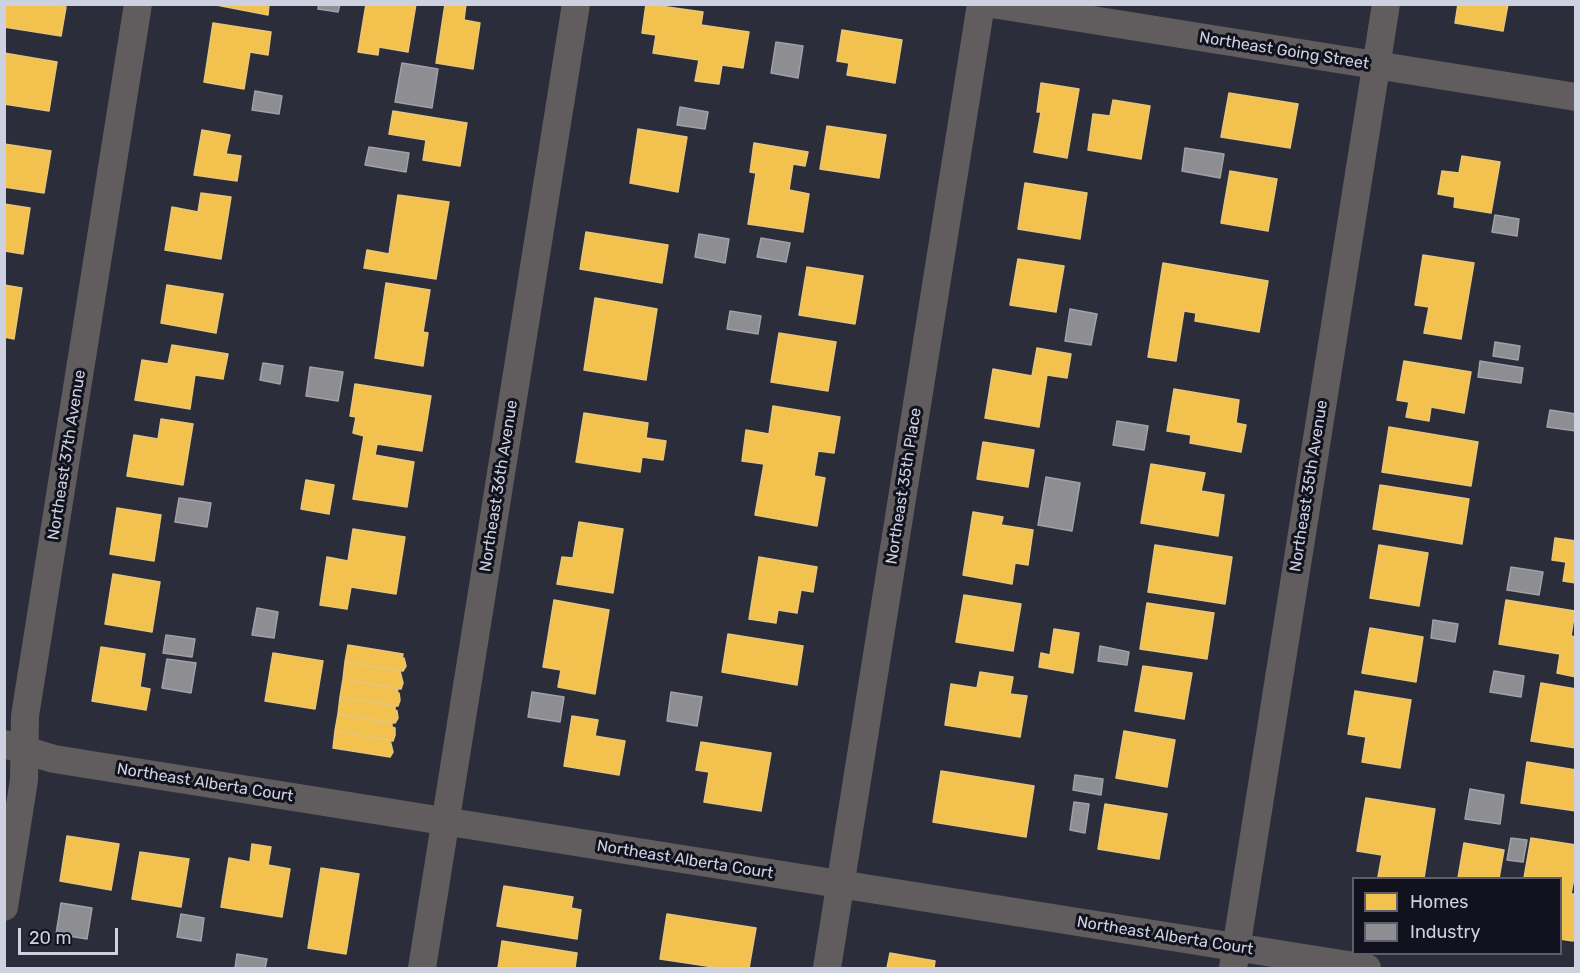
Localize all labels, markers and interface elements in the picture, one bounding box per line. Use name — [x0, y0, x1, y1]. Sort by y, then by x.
street label: Northeast Going Street — [1198, 28, 1370, 74]
street label: Northeast 37th Avenue — [44, 368, 90, 542]
street label: Northeast 36th Avenue — [476, 399, 522, 573]
street label: Northeast 35th Avenue — [1286, 399, 1332, 573]
street label: Northeast 35th Place — [882, 406, 926, 566]
street label: Northeast Alberta Court — [115, 760, 295, 806]
street label: Northeast Alberta Court — [595, 837, 775, 883]
legend — [1352, 877, 1562, 955]
text: Homes — [1410, 891, 1468, 913]
street label: Northeast Alberta Court — [1075, 913, 1255, 959]
scale bar — [21, 916, 122, 954]
text: Industry — [1410, 921, 1480, 943]
text: 20 m — [29, 927, 71, 949]

